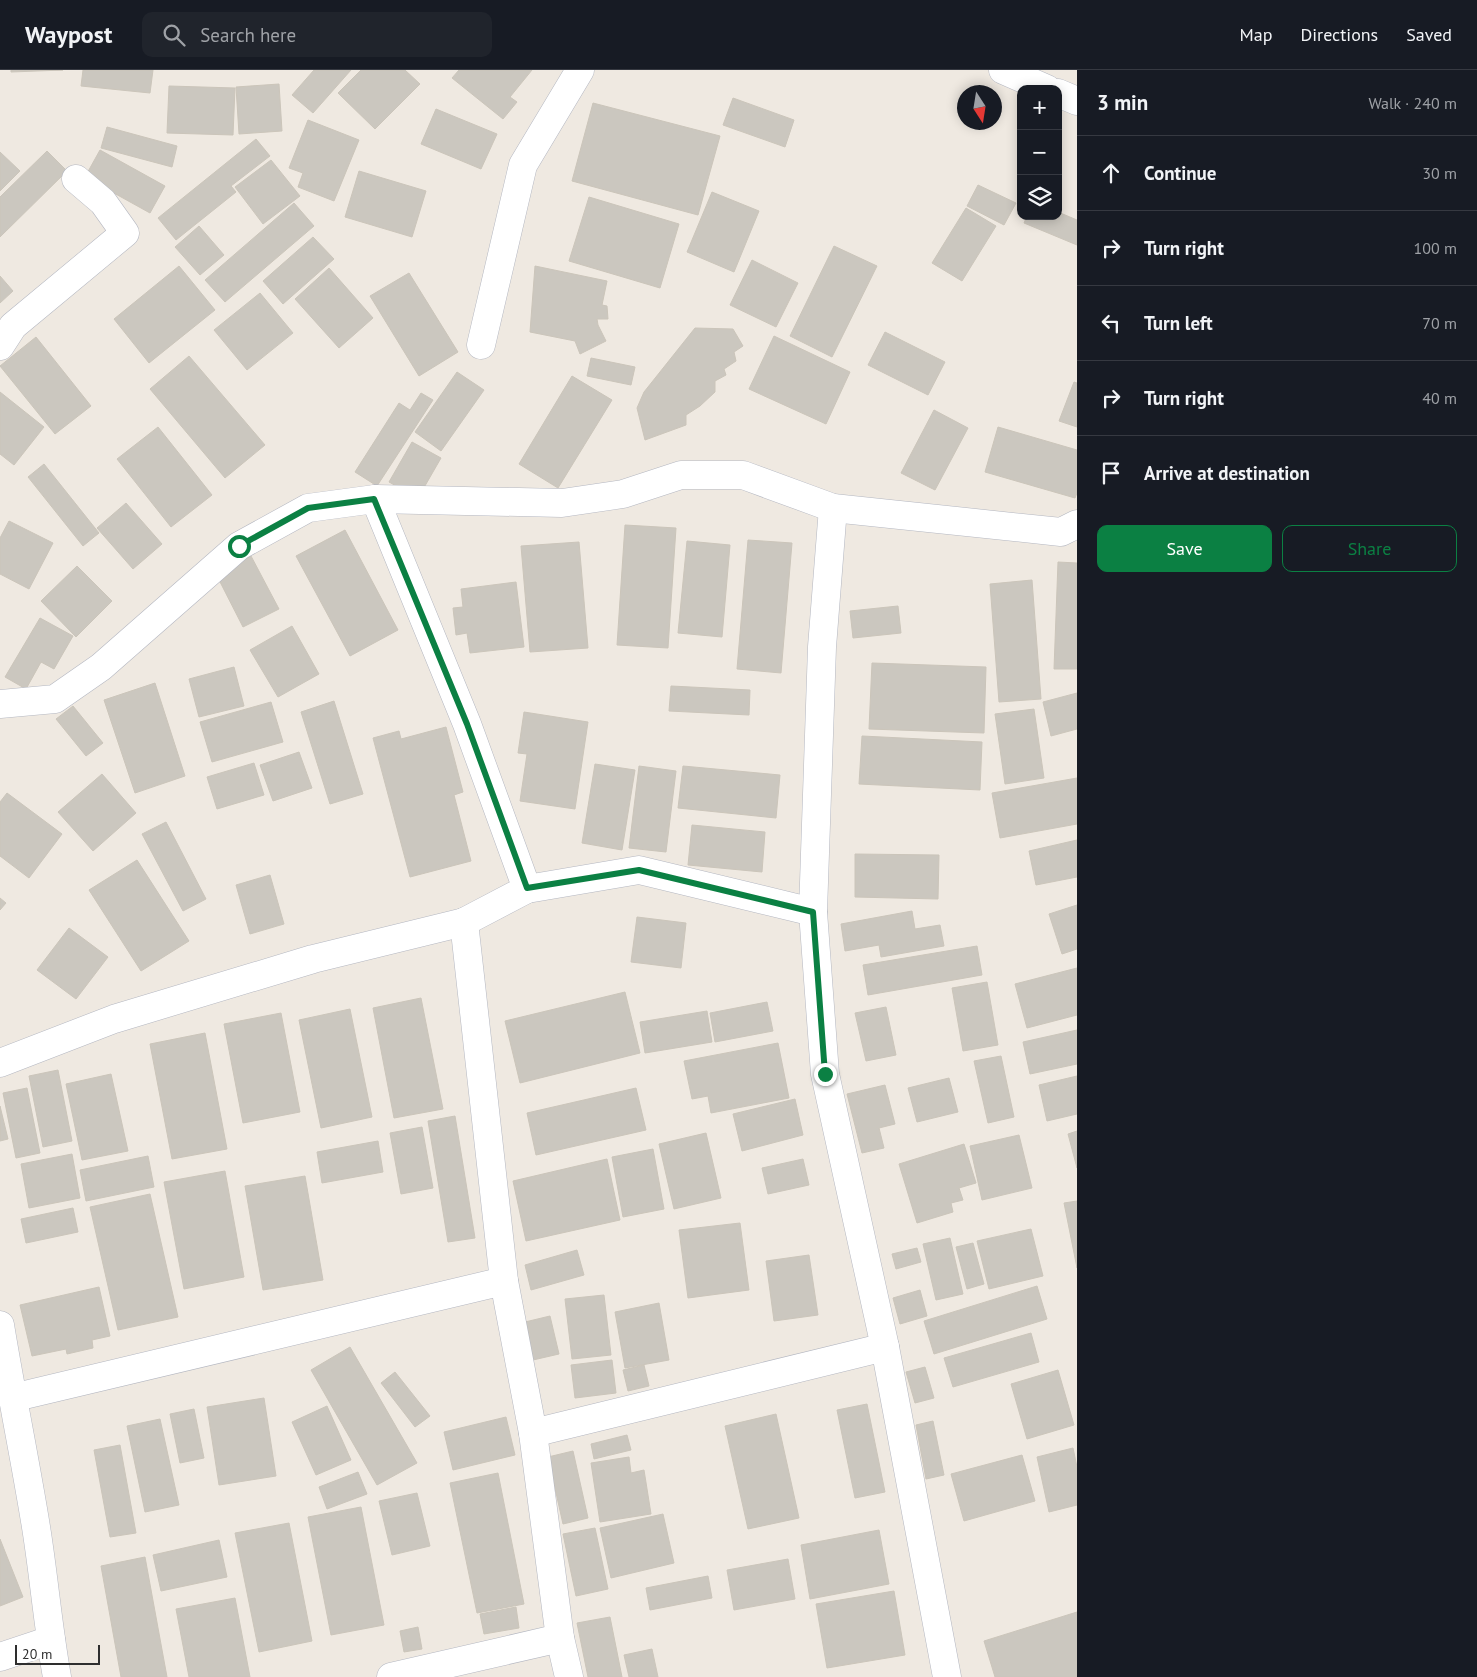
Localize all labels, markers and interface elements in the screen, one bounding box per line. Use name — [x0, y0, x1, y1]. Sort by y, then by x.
search box — [142, 12, 492, 57]
text: Waypost — [25, 19, 112, 50]
icon: search — [160, 21, 188, 49]
text: Search here — [200, 23, 296, 47]
text: Map — [1240, 23, 1272, 46]
text: Directions — [1300, 23, 1378, 46]
text: Saved — [1406, 23, 1452, 46]
north arrow — [957, 85, 1002, 130]
map controls — [1017, 85, 1062, 220]
button: + — [1017, 85, 1062, 130]
text: 3 min — [1097, 89, 1148, 116]
text: Walk · 240 m — [1368, 93, 1457, 113]
button: − — [1017, 130, 1062, 175]
icon: ahead — [1097, 159, 1125, 187]
text: Continue — [1144, 161, 1216, 185]
text: 30 m — [1422, 163, 1457, 183]
button: layers — [1017, 175, 1062, 220]
icon: right — [1097, 234, 1125, 262]
text: Turn right — [1144, 236, 1224, 260]
text: 100 m — [1414, 238, 1457, 258]
icon: left — [1097, 309, 1125, 337]
text: Turn left — [1144, 311, 1213, 335]
text: 70 m — [1422, 313, 1457, 333]
icon: right — [1097, 384, 1125, 412]
text: Turn right — [1144, 386, 1224, 410]
text: 40 m — [1422, 388, 1457, 408]
icon: arrive — [1097, 459, 1125, 487]
text: Arrive at destination — [1144, 461, 1310, 485]
button: Save — [1097, 525, 1272, 572]
button: Share — [1282, 525, 1457, 572]
route start — [228, 535, 251, 558]
route end — [814, 1063, 837, 1086]
scale bar — [15, 1642, 100, 1665]
text: 20 m — [22, 1645, 52, 1663]

